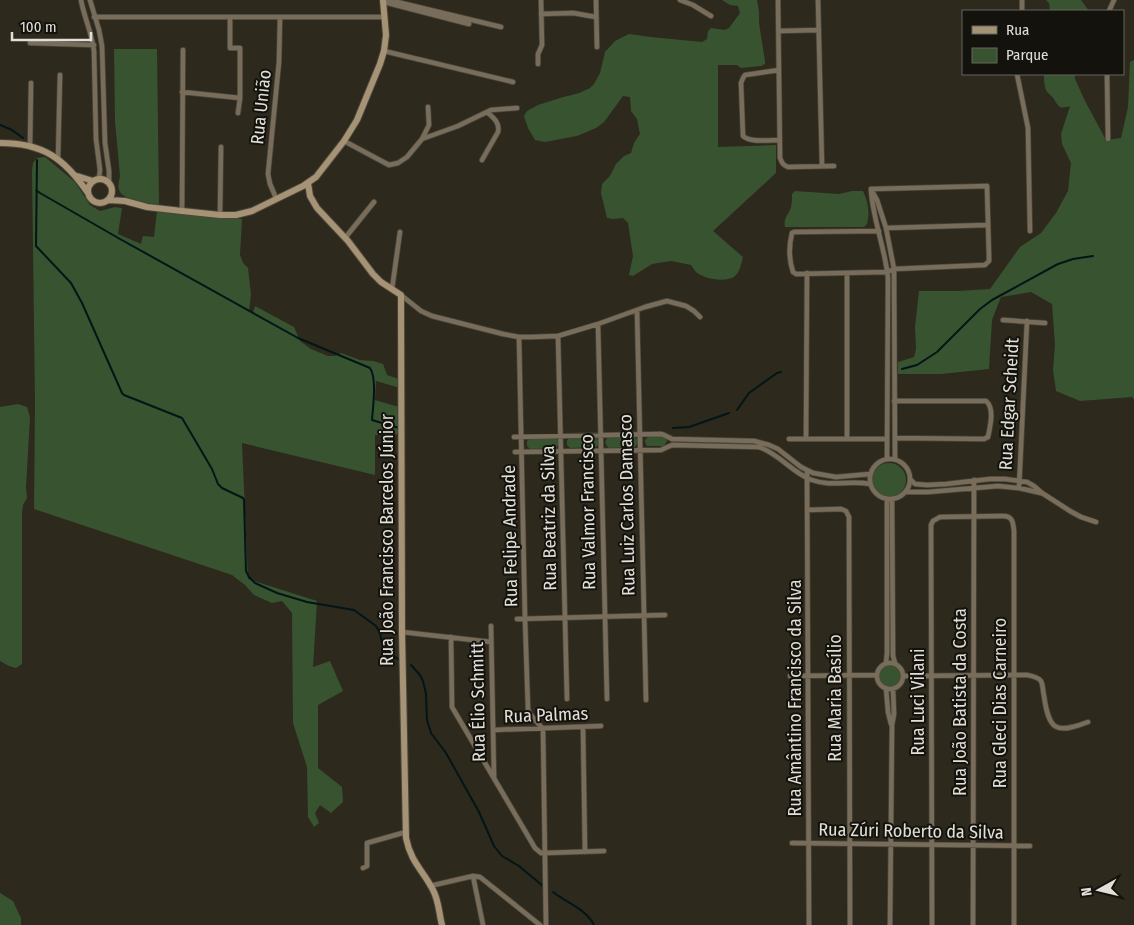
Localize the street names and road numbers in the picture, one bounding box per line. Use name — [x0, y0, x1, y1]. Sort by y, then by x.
street label: Rua União — [246, 68, 276, 146]
street label: Rua Edgar Scheidt — [995, 337, 1023, 471]
street label: Rua João Francisco Barcelos Júnior — [376, 413, 398, 666]
street label: Rua Luiz Carlos Damasco — [614, 414, 640, 596]
street label: Rua Valmor Francisco — [576, 434, 600, 590]
street label: Rua Beatriz da Silva — [537, 445, 561, 591]
street label: Rua Felipe Andrade — [498, 465, 522, 607]
street label: Rua Amântino Francisco da Silva — [784, 579, 806, 817]
street label: Rua João Batista da Costa — [949, 608, 971, 796]
street label: Rua Gleci Dias Carneiro — [989, 618, 1011, 788]
street label: Rua Maria Basílio — [824, 634, 846, 762]
street label: Rua Élio Schmitt — [465, 642, 490, 762]
street label: Rua Luci Vilani — [907, 648, 929, 756]
street label: Rua Palmas — [503, 703, 589, 727]
street label: Rua Zúri Roberto da Silva — [818, 818, 1004, 844]

